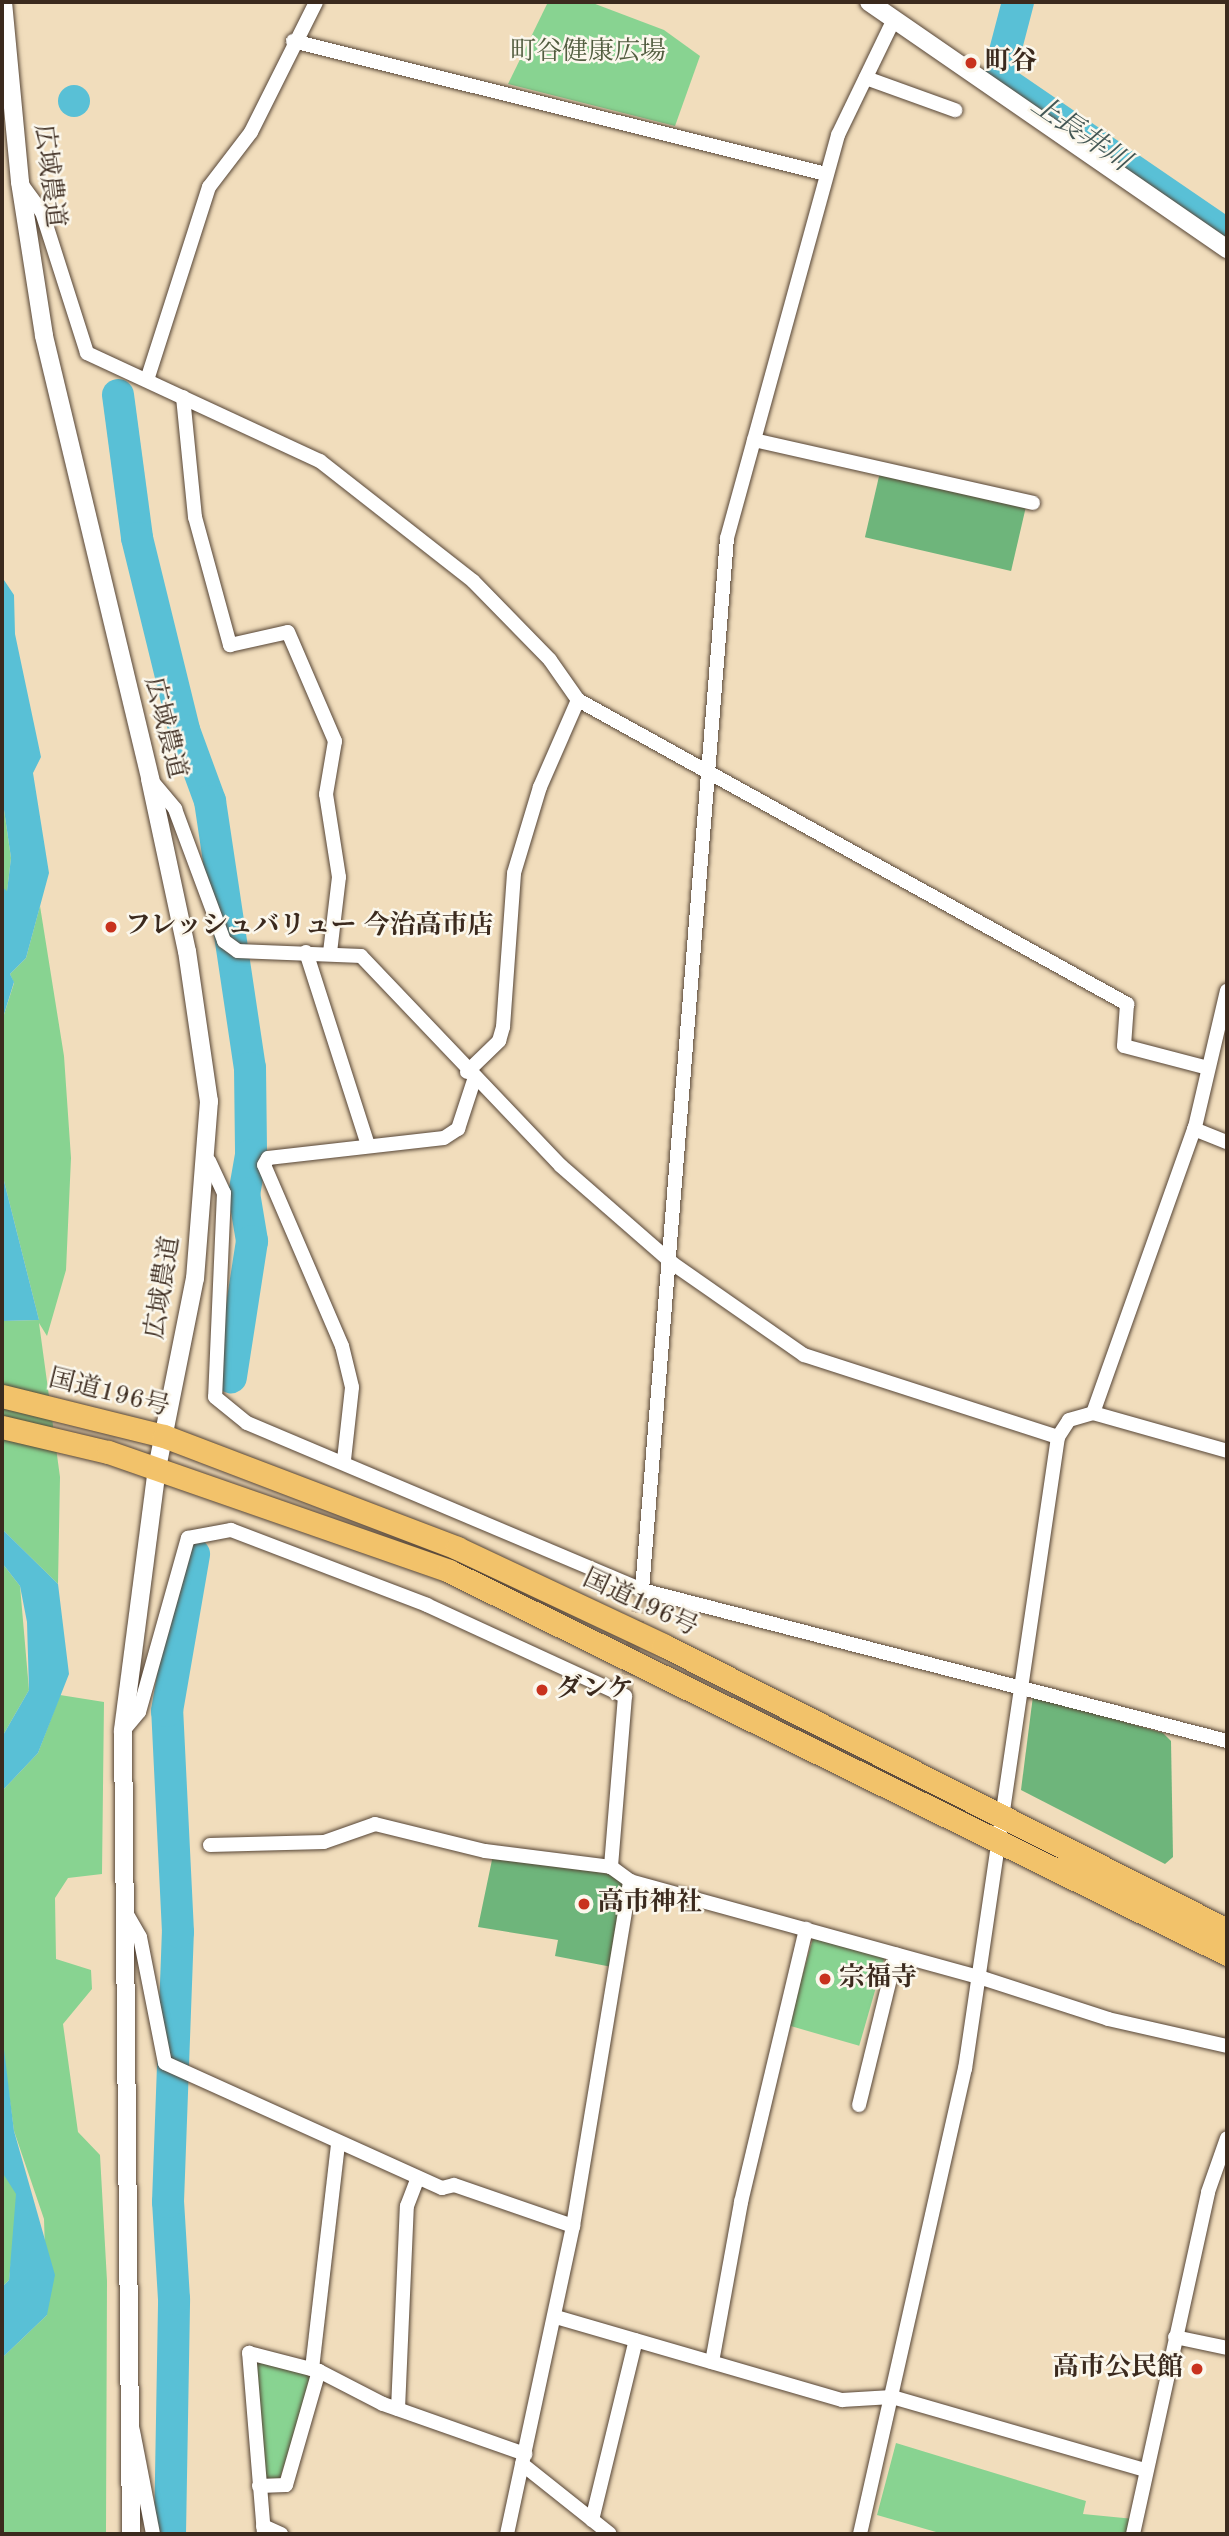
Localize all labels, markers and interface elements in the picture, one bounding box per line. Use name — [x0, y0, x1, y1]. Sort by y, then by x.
park label: 町谷健康広場 — [510, 37, 666, 69]
place label: 町谷 — [985, 47, 1037, 79]
marker: 町谷 — [963, 55, 979, 71]
water label: 上長井川 — [1024, 89, 1136, 179]
street label: 広域農道 — [26, 122, 70, 230]
street label: 広域農道 — [136, 674, 192, 782]
place label: フレッシュバリュー 今治高市店 — [125, 911, 496, 943]
marker: フレッシュバリュー 今治高市店 — [103, 919, 119, 935]
street label: 広域農道 — [140, 1234, 188, 1342]
street label: 国道196号 — [45, 1364, 173, 1424]
street label: 国道196号 — [578, 1564, 702, 1644]
place label: ダンケ — [556, 1674, 634, 1706]
marker: ダンケ — [534, 1682, 550, 1698]
place label: 高市神社 — [598, 1888, 702, 1920]
marker: 高市神社 — [576, 1896, 592, 1912]
place label: 宗福寺 — [839, 1963, 917, 1995]
marker: 宗福寺 — [817, 1971, 833, 1987]
place label: 高市公民館 — [1053, 2353, 1183, 2385]
marker: 高市公民館 — [1189, 2361, 1205, 2377]

